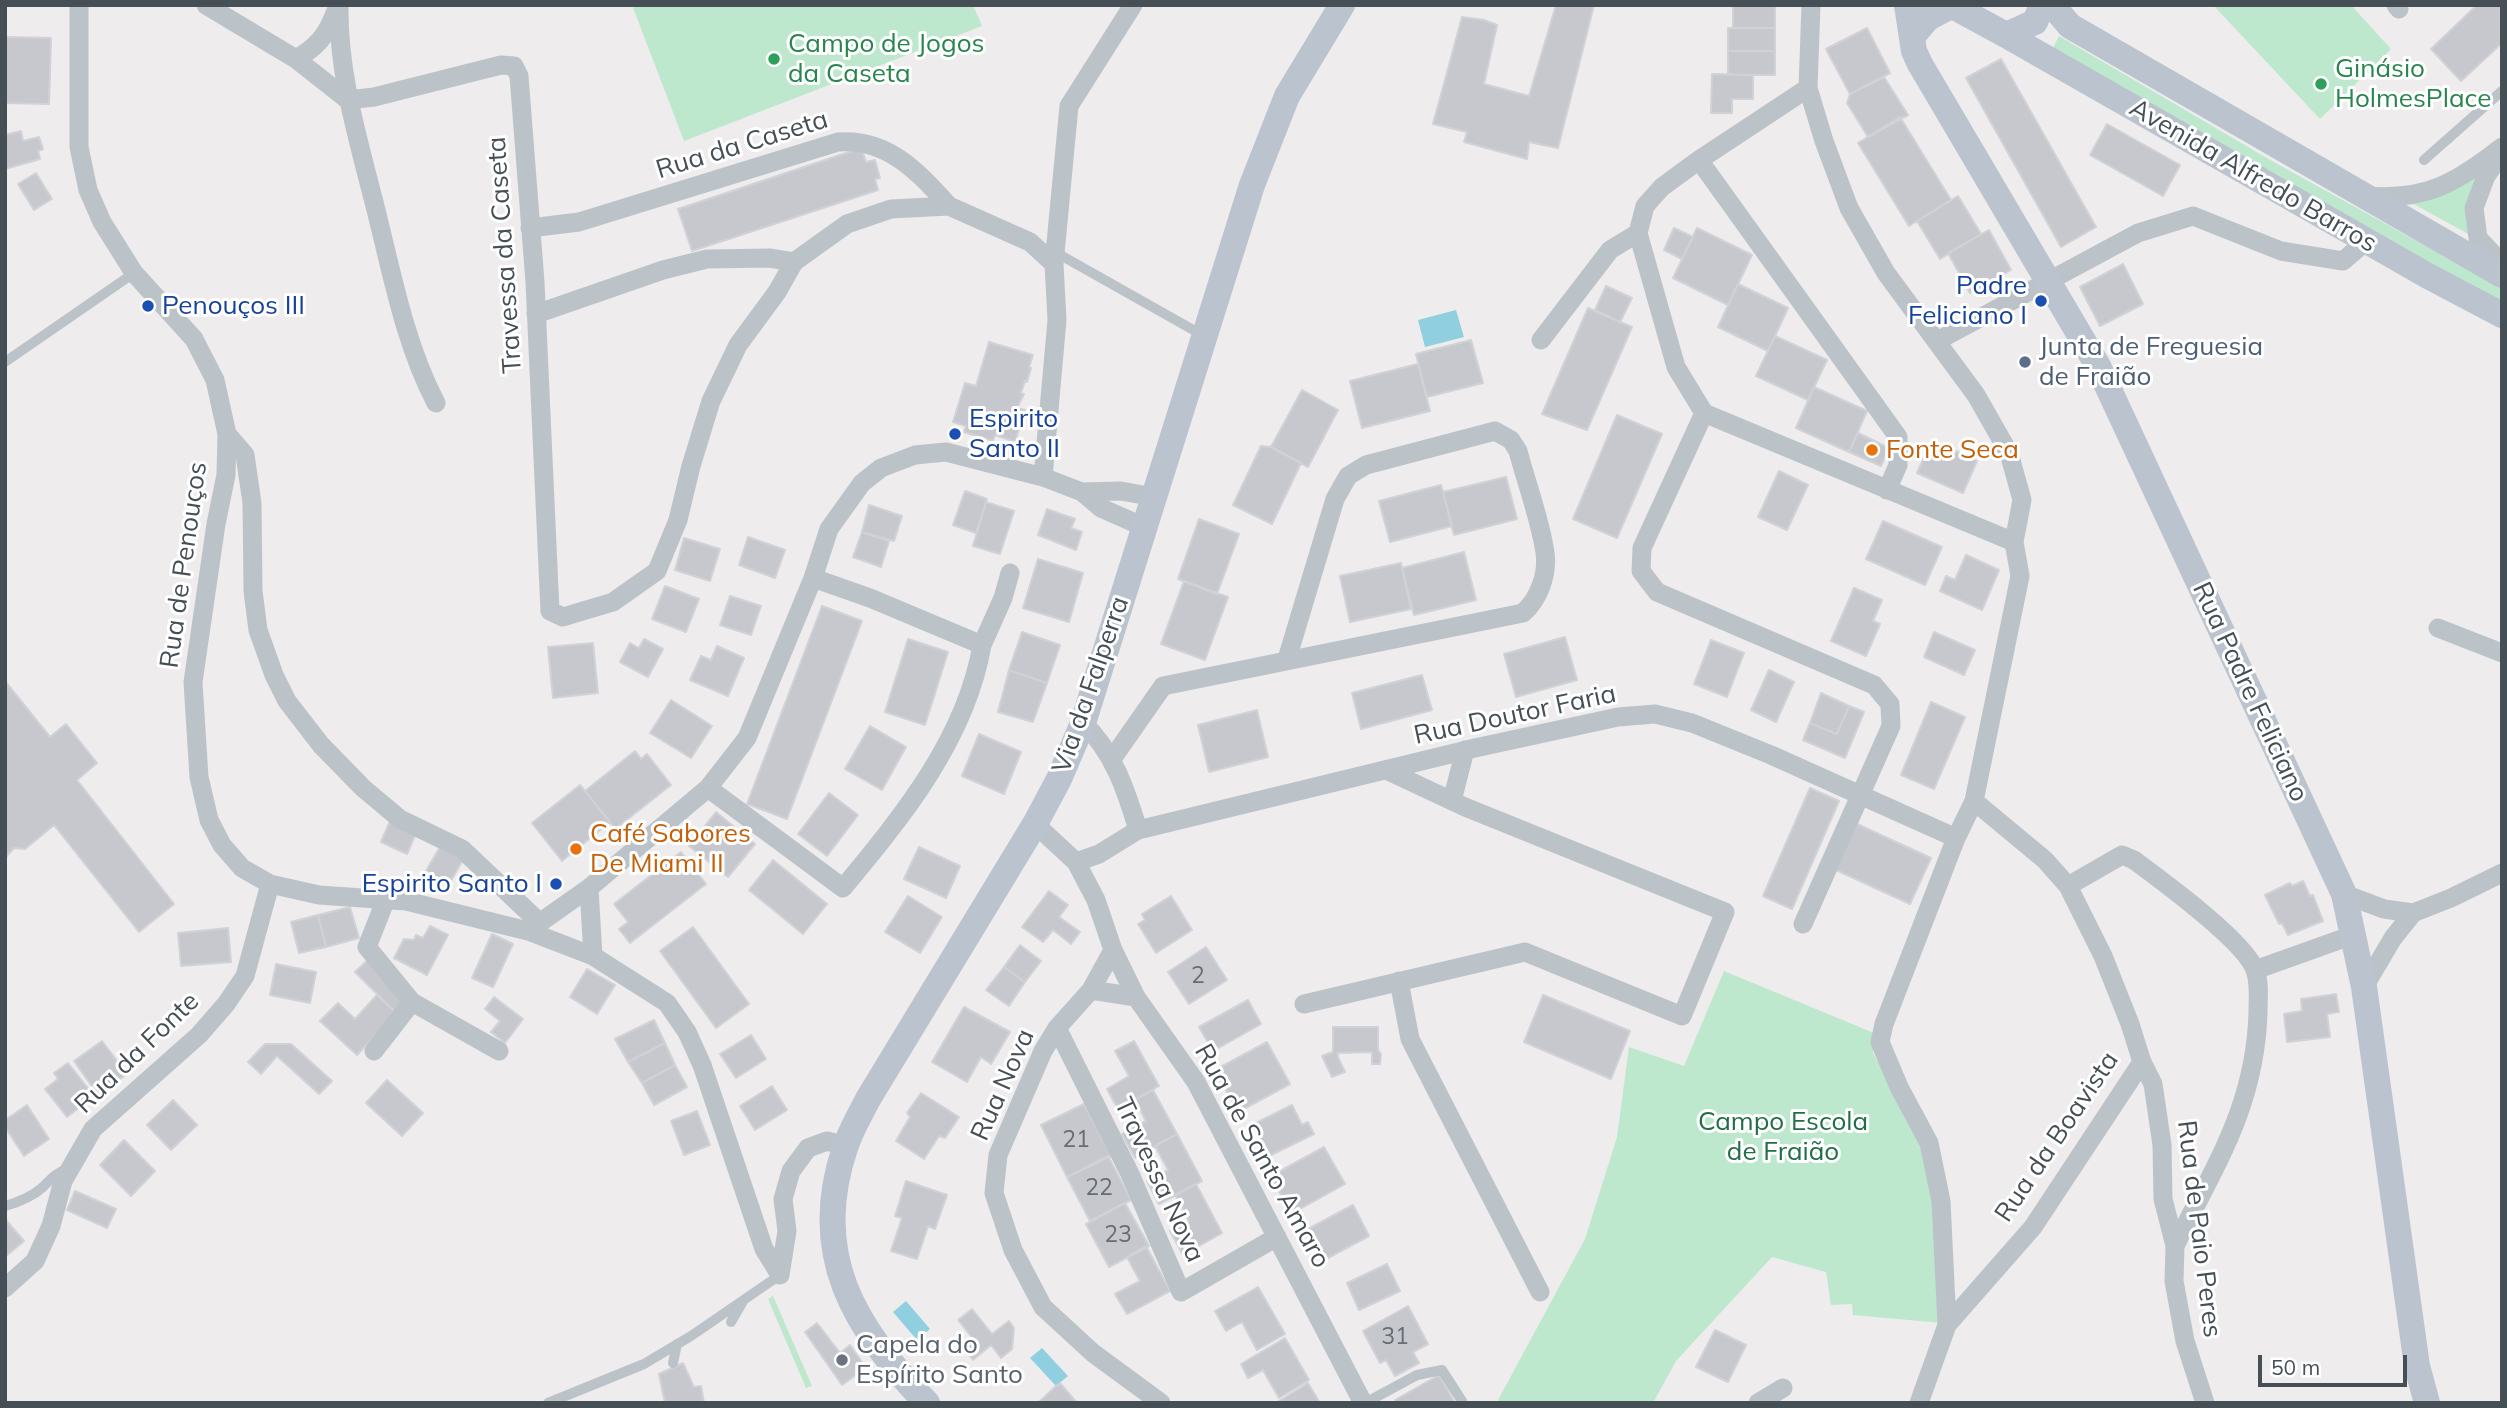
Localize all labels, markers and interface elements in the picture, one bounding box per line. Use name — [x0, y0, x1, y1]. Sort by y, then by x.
place label: Campo de Jogos da Caseta — [788, 28, 984, 90]
marker: Campo de Jogos da Caseta — [766, 51, 782, 67]
place label: Ginásio HolmesPlace — [2335, 53, 2491, 114]
marker: Ginásio HolmesPlace — [2313, 76, 2329, 92]
street label: Avenida Alfredo Barros — [2124, 92, 2382, 260]
street label: Rua da Caseta — [652, 104, 832, 186]
street label: Travessa da Caseta — [481, 136, 529, 374]
place label: Padre Feliciano I — [1908, 270, 2027, 332]
place label: Penouços III — [162, 290, 305, 322]
marker: Padre Feliciano I — [2033, 293, 2049, 309]
marker: Penouços III — [140, 298, 156, 314]
place label: Junta de Freguesia de Fraião — [2039, 331, 2263, 392]
marker: Junta de Freguesia de Fraião — [2017, 354, 2033, 370]
place label: Espirito Santo II — [969, 403, 1060, 464]
marker: Espirito Santo II — [947, 426, 963, 442]
place label: Fonte Seca — [1886, 434, 2019, 466]
marker: Fonte Seca — [1864, 442, 1880, 458]
street label: Rua de Penouços — [154, 460, 214, 670]
street label: Rua Padre Feliciano — [2185, 577, 2315, 807]
street label: Via da Falperra — [1046, 593, 1136, 777]
street label: Rua Doutor Faria — [1411, 678, 1619, 752]
place label: Café Sabores De Miami II — [590, 818, 751, 880]
marker: Café Sabores De Miami II — [568, 841, 584, 857]
place label: Espirito Santo I — [362, 868, 542, 900]
marker: Espirito Santo I — [548, 876, 564, 892]
house number: 2 — [1191, 962, 1205, 990]
street label: Rua da Fonte — [68, 986, 206, 1120]
street label: Rua Nova — [965, 1024, 1041, 1146]
street label: Rua de Santo Amaro — [1187, 1039, 1337, 1273]
street label: Rua da Boavista — [1988, 1046, 2126, 1228]
street label: Travessa Nova — [1107, 1093, 1211, 1267]
park label: Campo Escola de Fraião — [1698, 1106, 1868, 1168]
street label: Rua de Paio Peres — [2170, 1119, 2228, 1339]
house number: 21 — [1062, 1126, 1090, 1154]
house number: 22 — [1085, 1174, 1113, 1202]
house number: 23 — [1104, 1221, 1132, 1249]
house number: 31 — [1381, 1323, 1409, 1351]
place label: Capela do Espírito Santo — [856, 1329, 1023, 1390]
scale bar — [2262, 1342, 2411, 1386]
marker: Capela do Espírito Santo — [834, 1352, 850, 1368]
text: 50 m — [2271, 1354, 2320, 1380]

